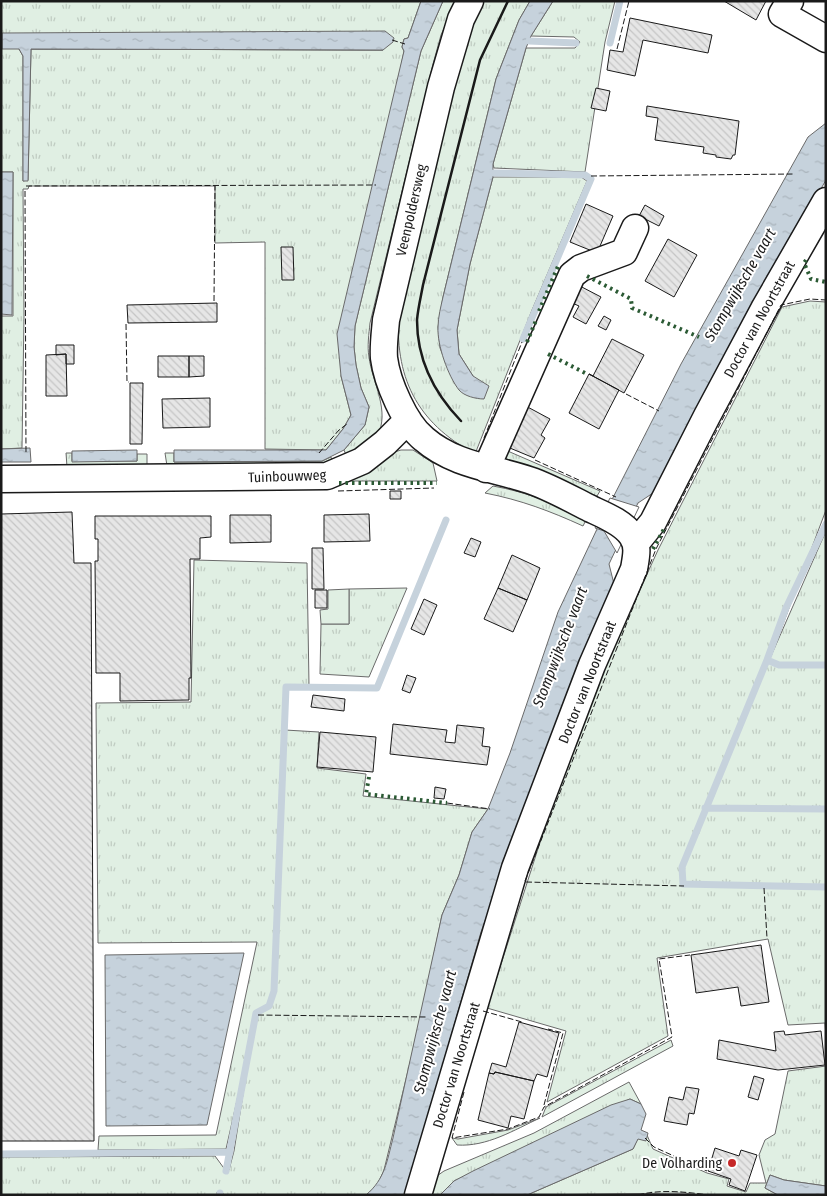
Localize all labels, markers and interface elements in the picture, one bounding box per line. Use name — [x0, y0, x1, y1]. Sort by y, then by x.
street label: Veenpoldersweg — [393, 162, 430, 258]
water label: Stompwijksche vaart — [700, 225, 780, 345]
street label: Doctor van Noortstraat — [720, 258, 799, 381]
street label: Tuinbouwweg — [248, 467, 327, 486]
water label: Stompwijksche vaart — [528, 584, 591, 711]
street label: Doctor van Noortstraat — [555, 618, 620, 746]
water label: Stompwijksche vaart — [410, 968, 460, 1097]
street label: Doctor van Noortstraat — [429, 1000, 484, 1130]
place label: De Volharding — [642, 1155, 722, 1172]
marker: De Volharding — [726, 1157, 738, 1169]

